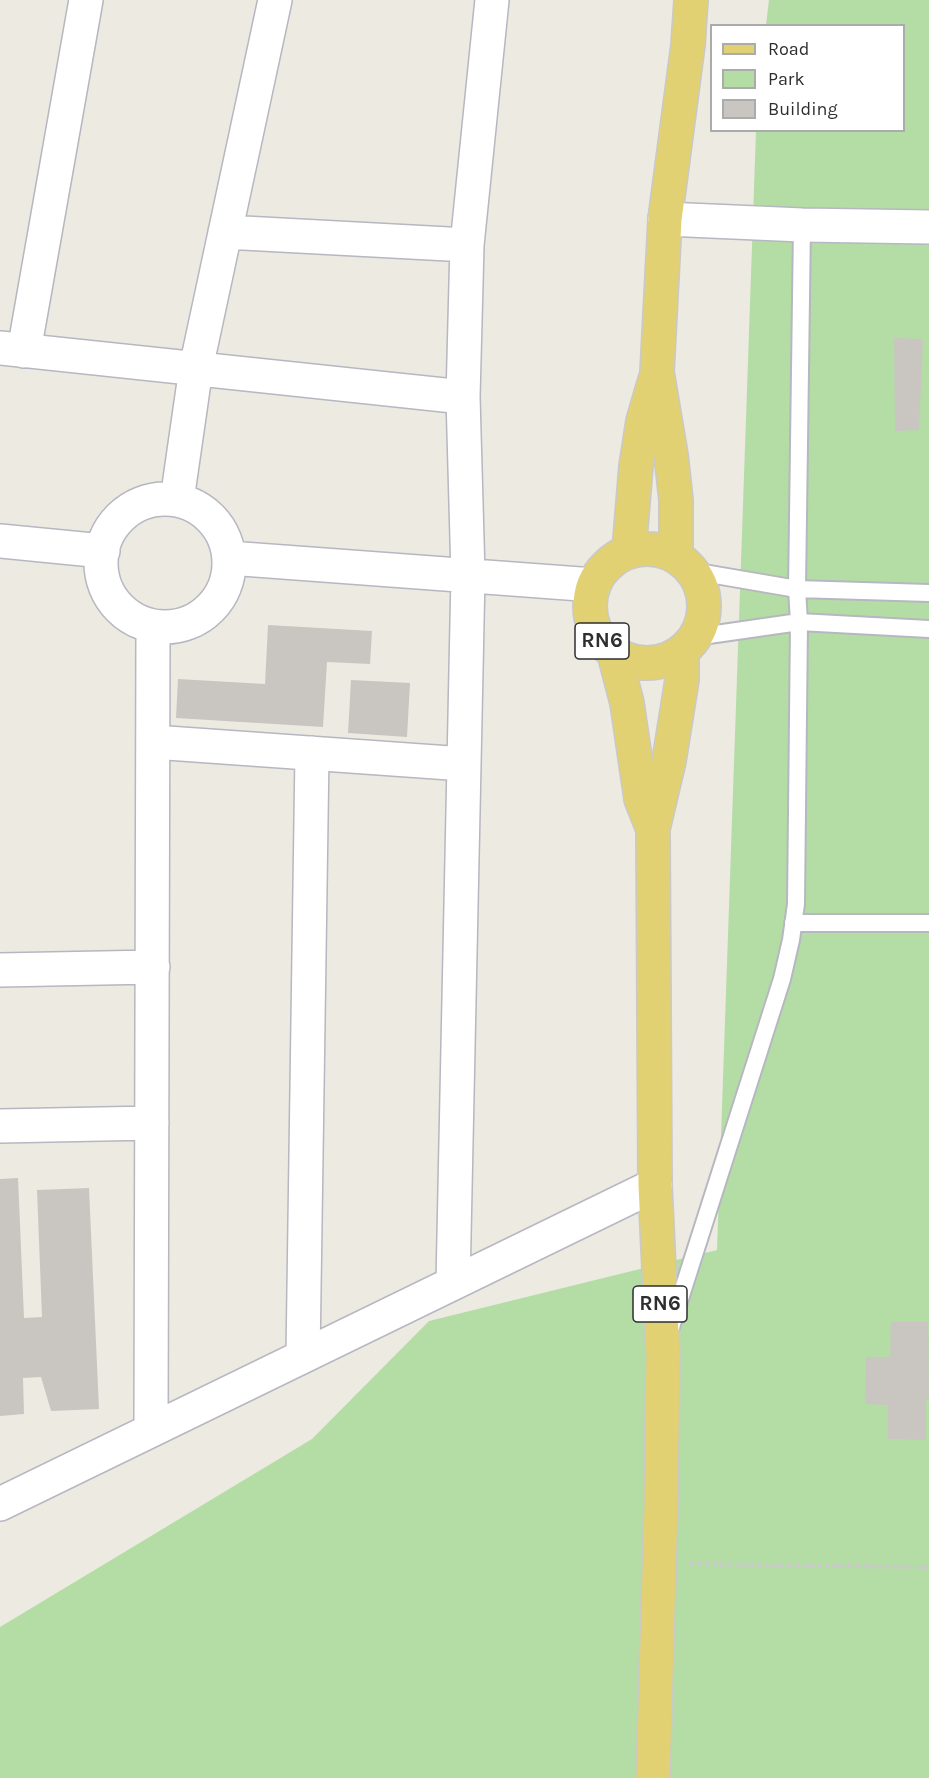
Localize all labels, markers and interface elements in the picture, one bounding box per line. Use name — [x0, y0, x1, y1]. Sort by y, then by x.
legend — [710, 24, 905, 132]
text: Road — [768, 38, 809, 60]
text: Park — [768, 68, 805, 90]
text: Building — [768, 98, 838, 120]
road number: RN6 — [575, 623, 629, 659]
road number: RN6 — [633, 1286, 687, 1322]

